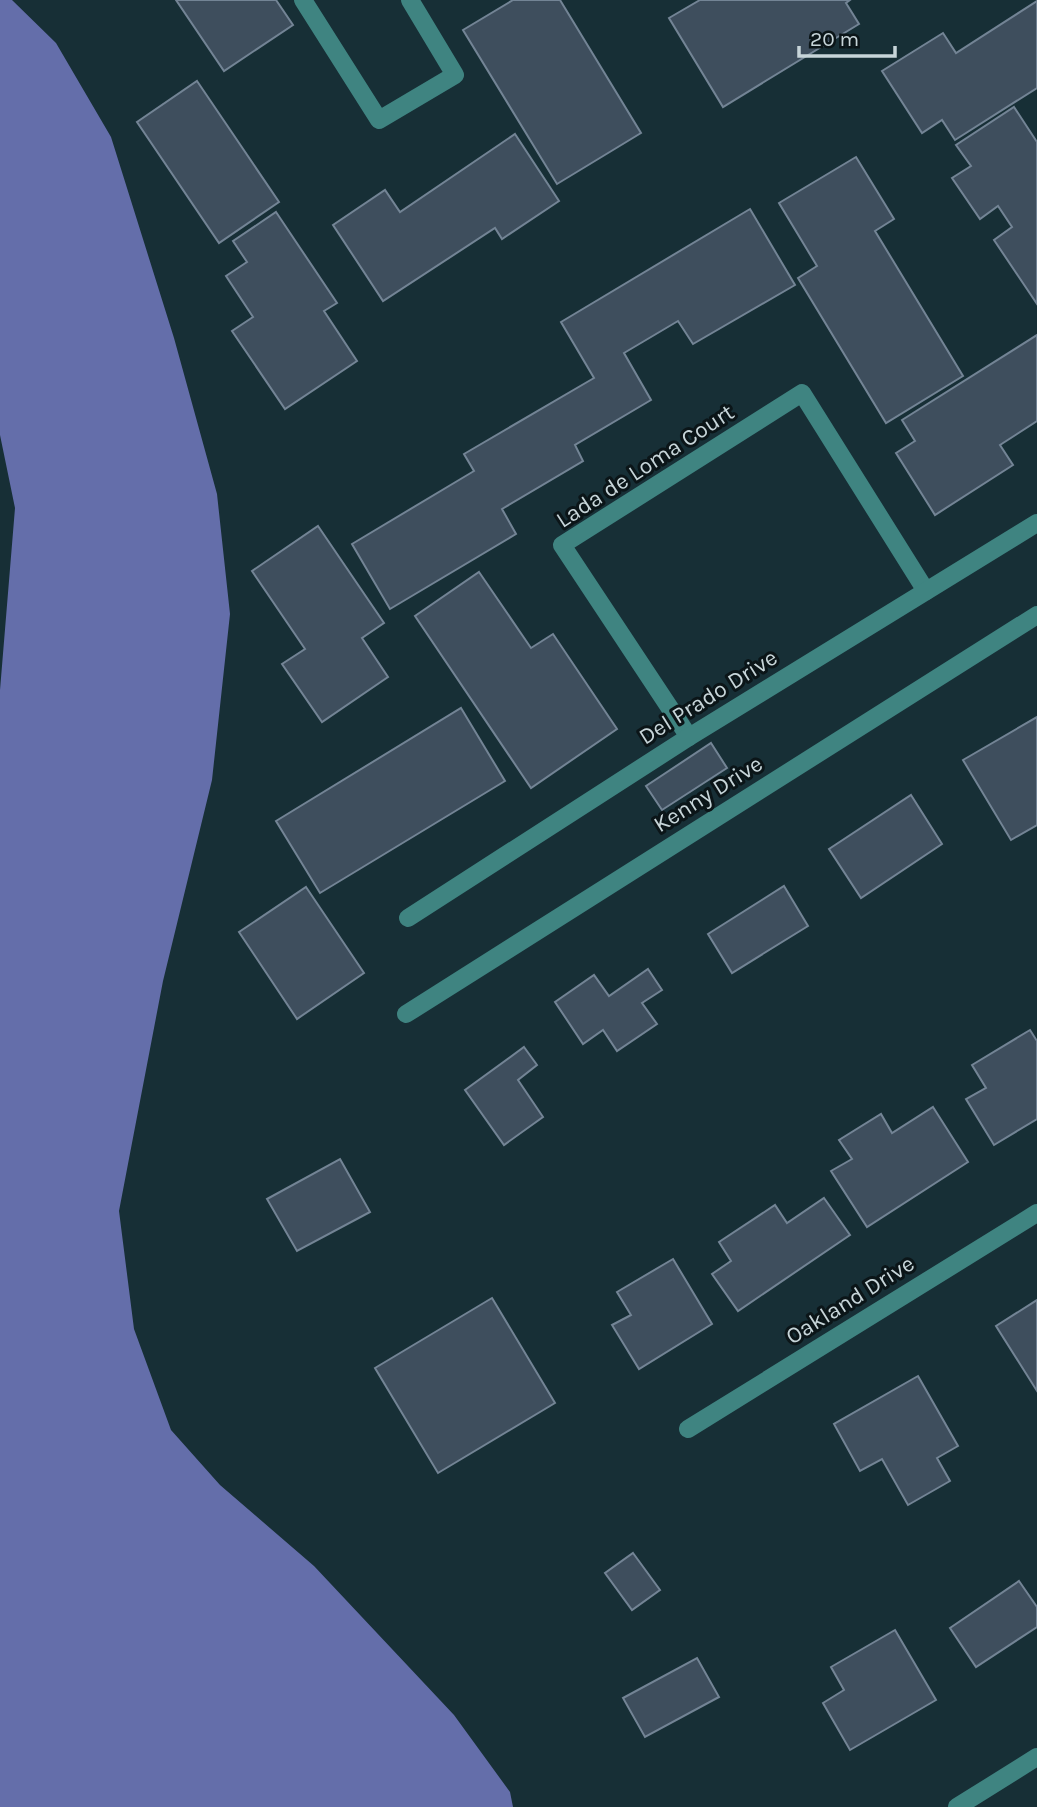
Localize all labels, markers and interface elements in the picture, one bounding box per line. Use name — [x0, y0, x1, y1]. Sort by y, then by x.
scale bar — [799, 14, 895, 58]
text: 20 m — [810, 27, 859, 51]
street label: Lada de Loma Court — [551, 398, 739, 534]
street label: Del Prado Drive — [634, 644, 782, 750]
street label: Kenny Drive — [649, 750, 767, 838]
street label: Oakland Drive — [781, 1250, 919, 1350]

